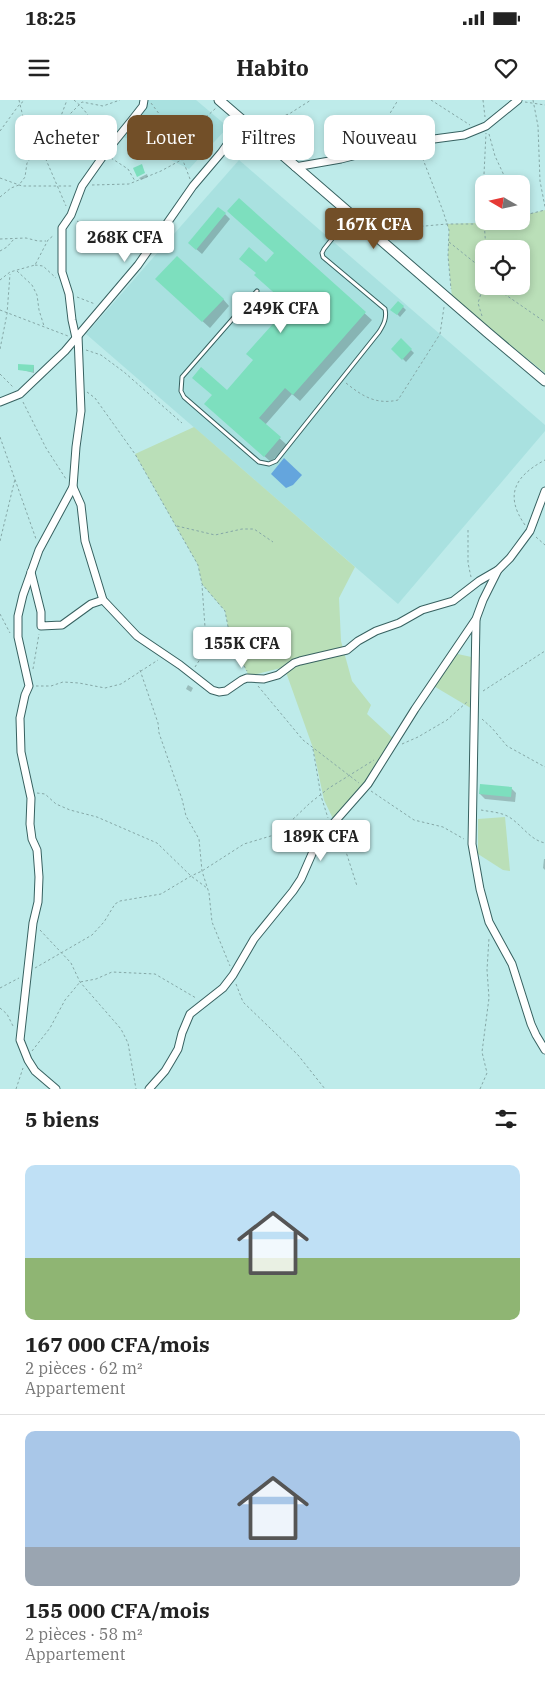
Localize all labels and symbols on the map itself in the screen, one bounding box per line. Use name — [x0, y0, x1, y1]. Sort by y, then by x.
north arrow — [475, 175, 530, 230]
pin: 167K CFA — [322, 208, 426, 250]
pin: 268K CFA — [73, 220, 177, 263]
pin: 249K CFA — [229, 292, 333, 334]
pin: 155K CFA — [190, 626, 294, 669]
pin: 189K CFA — [269, 820, 373, 862]

